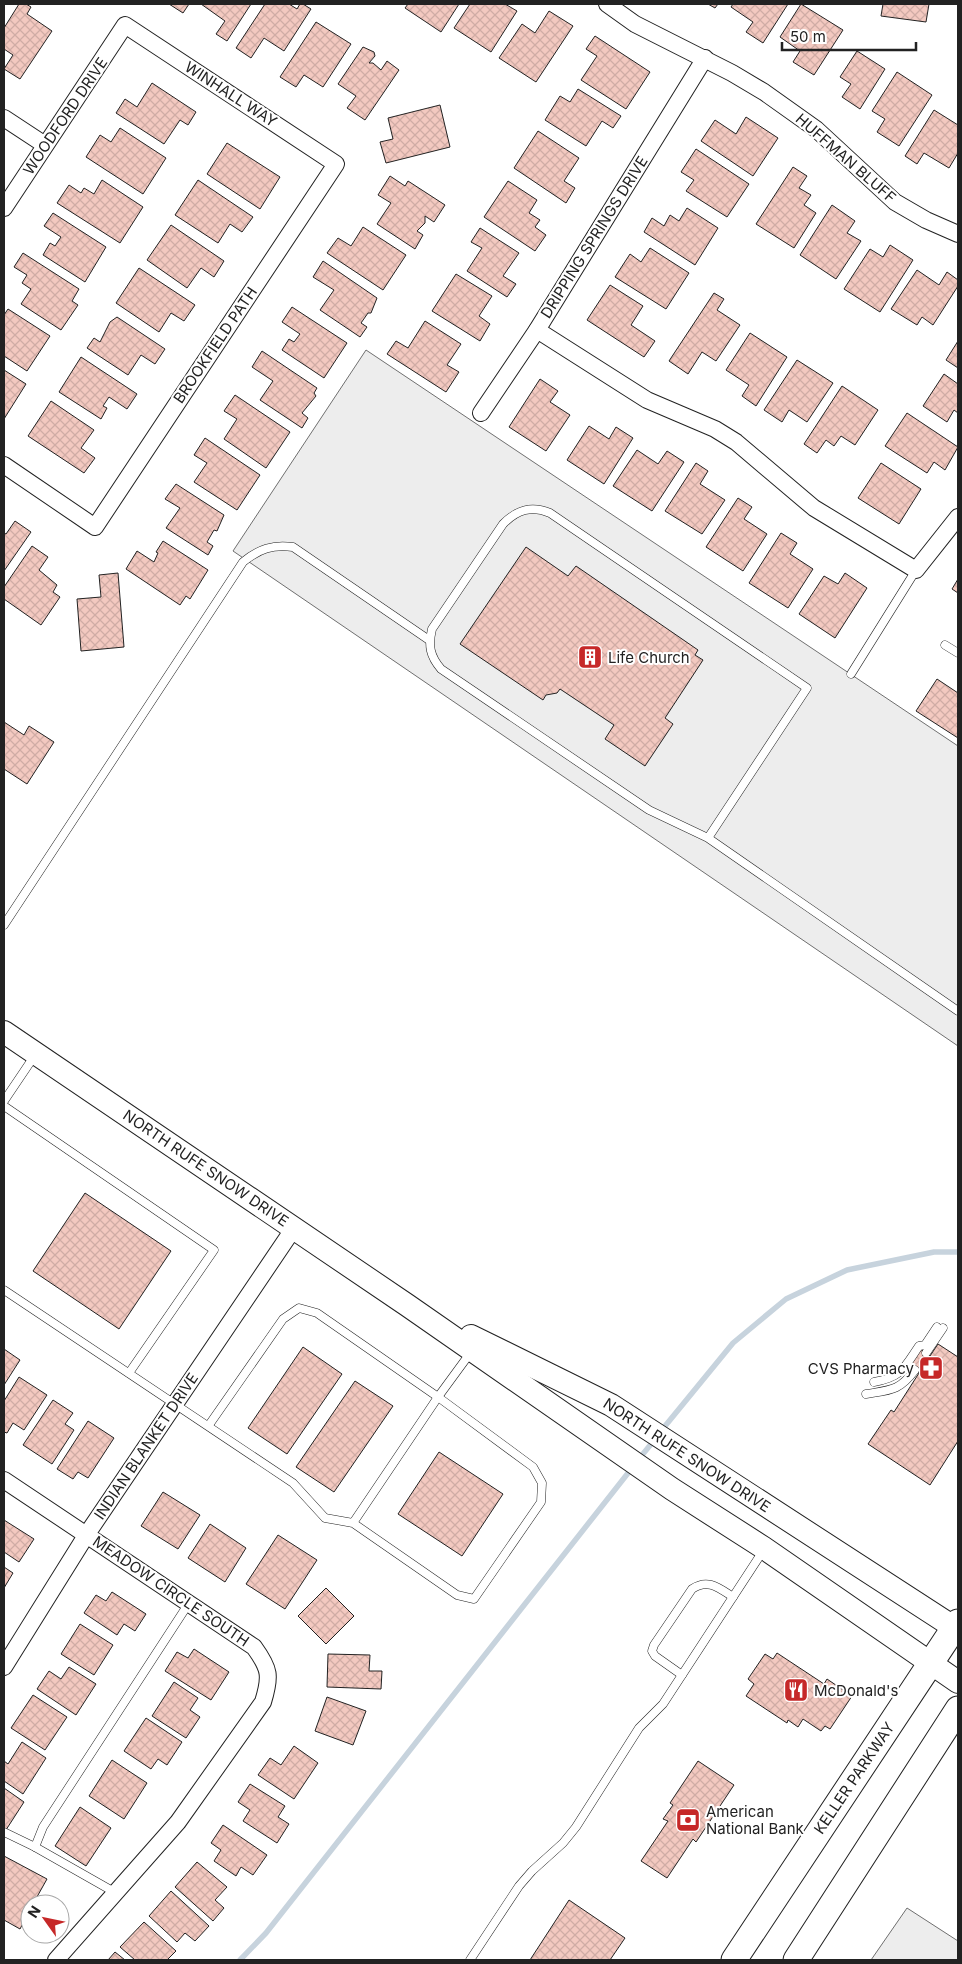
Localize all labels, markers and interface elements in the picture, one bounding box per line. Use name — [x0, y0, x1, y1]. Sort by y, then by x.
scale bar — [782, 20, 916, 52]
text: 50 m — [790, 27, 826, 46]
street label: WOODFORD DRIVE — [19, 54, 111, 178]
street label: WINHALL WAY — [181, 57, 281, 131]
street label: HUFFMAN BLUFF — [792, 109, 900, 207]
street label: DRIPPING SPRINGS DRIVE — [536, 152, 652, 322]
street label: BROOKFIELD PATH — [169, 283, 261, 407]
building icon: Life Church — [577, 644, 603, 670]
place label: Life Church — [608, 648, 690, 667]
street label: NORTH RUFE SNOW DRIVE — [120, 1105, 292, 1231]
pharmacy icon: CVS Pharmacy — [918, 1355, 944, 1381]
place label: CVS Pharmacy — [808, 1359, 915, 1378]
street label: INDIAN BLANKET DRIVE — [90, 1369, 202, 1523]
street label: NORTH RUFE SNOW DRIVE — [600, 1394, 774, 1516]
street label: MEADOW CIRCLE SOUTH — [89, 1532, 253, 1650]
restaurant icon: McDonald's — [783, 1677, 809, 1703]
place label: McDonald's — [814, 1681, 899, 1700]
street label: KELLER PARKWAY — [810, 1718, 898, 1838]
place label: American National Bank — [706, 1802, 804, 1838]
bank icon: American National Bank — [675, 1807, 701, 1833]
north arrow — [20, 1894, 70, 1944]
text: N — [24, 1903, 44, 1921]

